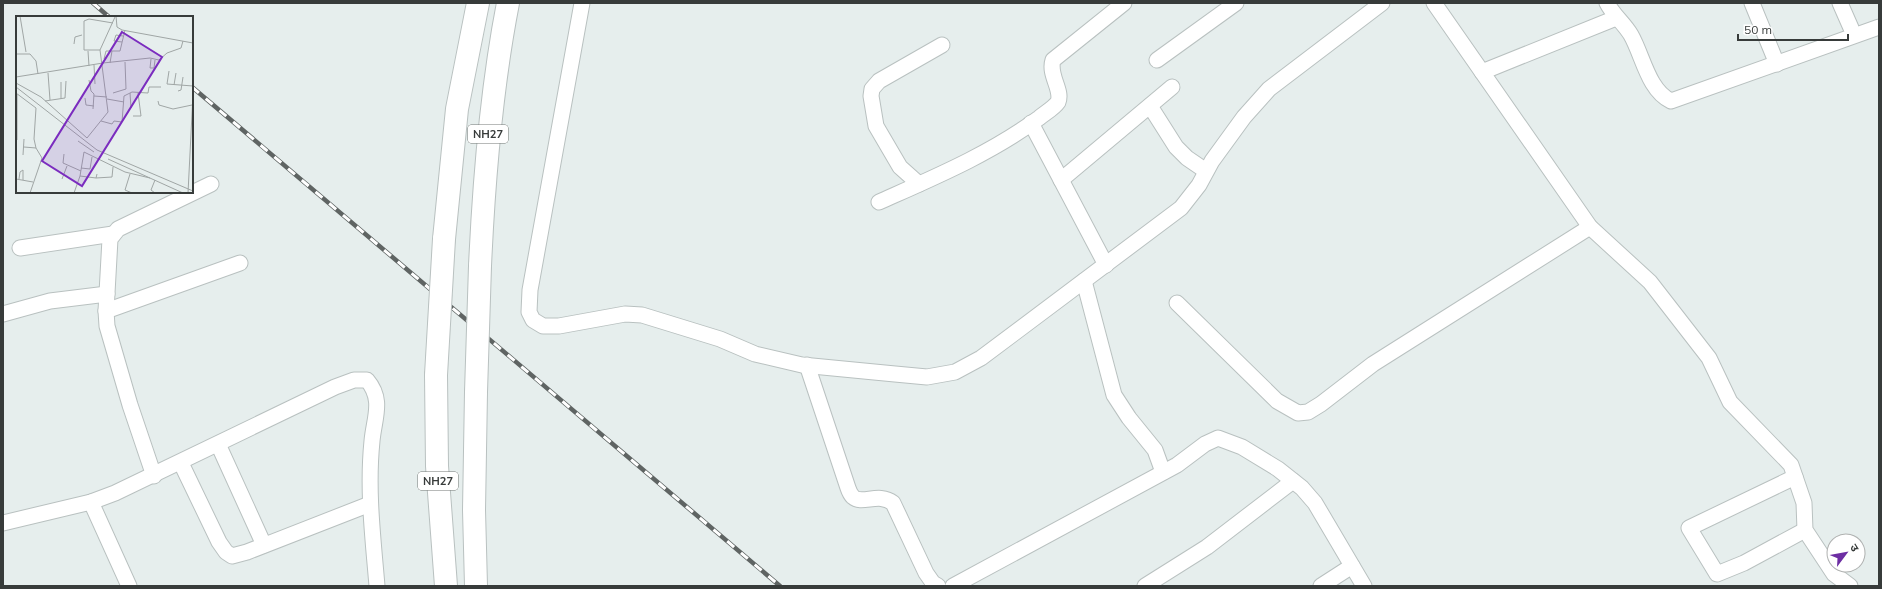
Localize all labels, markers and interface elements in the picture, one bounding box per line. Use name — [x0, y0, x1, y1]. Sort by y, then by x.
inset map — [16, 16, 193, 193]
scale bar — [1738, 16, 1848, 42]
text: 50 m — [1744, 22, 1772, 37]
road number: NH27 — [468, 125, 508, 143]
road number: NH27 — [418, 472, 458, 490]
north arrow — [1826, 533, 1866, 573]
text: उ — [1847, 541, 1862, 555]

